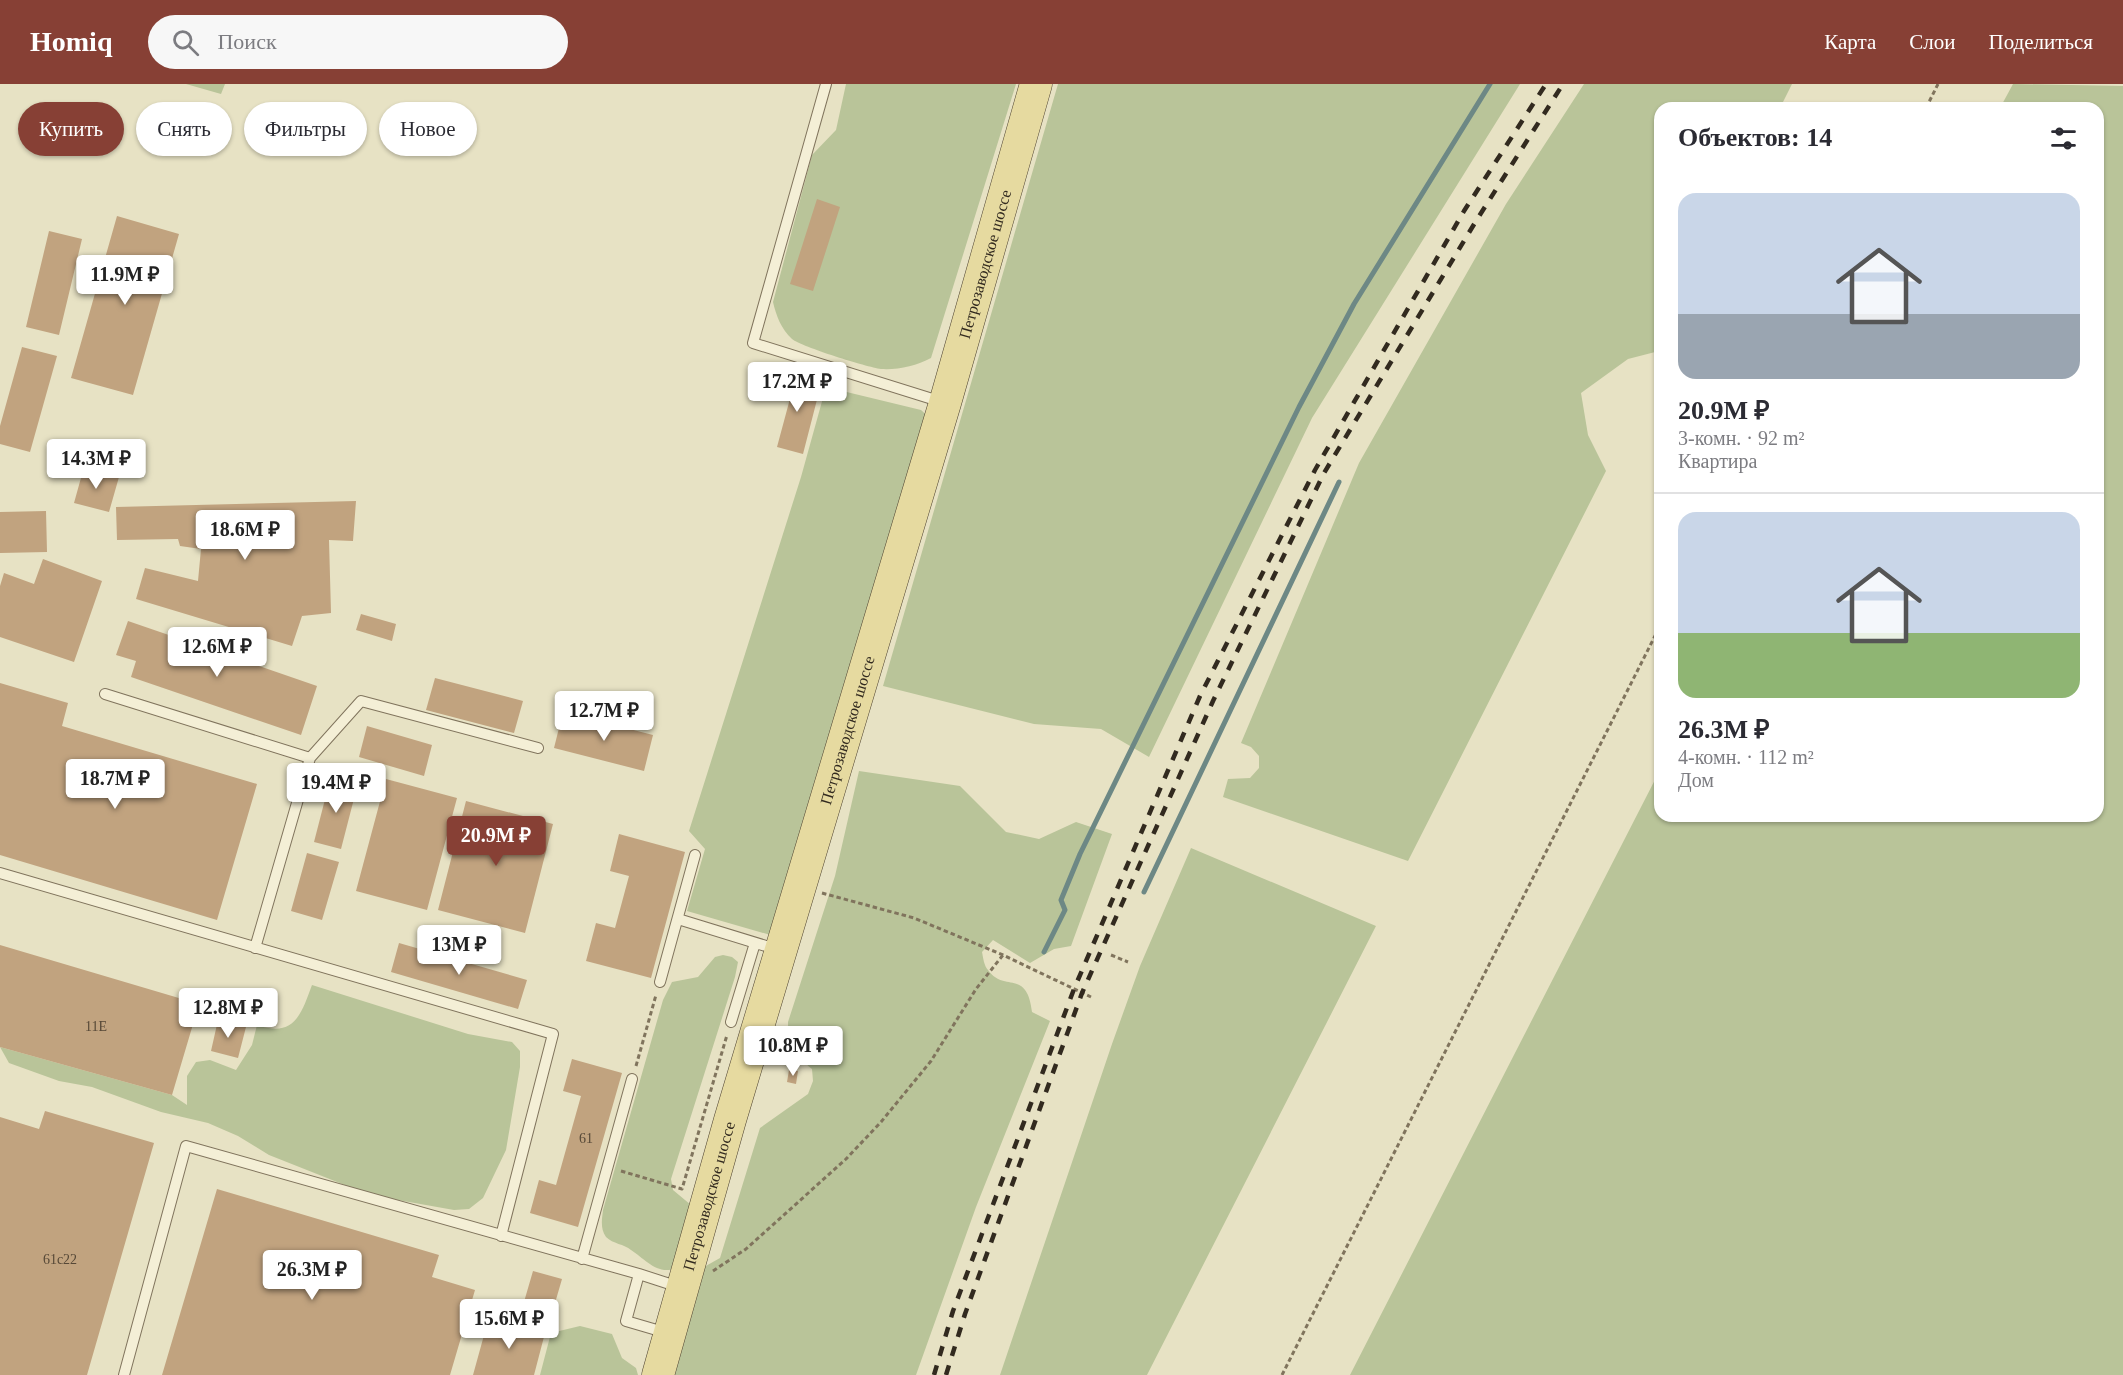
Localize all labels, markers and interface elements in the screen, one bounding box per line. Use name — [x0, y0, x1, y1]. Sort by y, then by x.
search box — [148, 15, 568, 69]
text: Homiq — [30, 26, 112, 57]
icon: search — [169, 26, 202, 59]
text: Поиск — [217, 29, 277, 54]
text: Карта — [1824, 30, 1876, 54]
text: Слои — [1909, 30, 1955, 54]
text: Поделиться — [1988, 30, 2093, 54]
chip: Купить — [18, 102, 124, 156]
chip: Снять — [136, 102, 232, 156]
chip: Фильтры — [244, 102, 367, 156]
chip: Новое — [379, 102, 477, 156]
icon: filters — [2047, 122, 2080, 155]
text: Объектов: 14 — [1678, 123, 1832, 152]
street label: Петрозаводское шоссе — [955, 188, 1014, 340]
icon: home — [1825, 232, 1933, 340]
pin: 11.9M ₽ — [70, 255, 180, 306]
text: 11.9M ₽ — [90, 263, 160, 285]
pin: 17.2M ₽ — [742, 362, 852, 413]
text: 17.2M ₽ — [762, 370, 832, 392]
text: 20.9M ₽ — [1678, 396, 1770, 425]
text: 3-комн. · 92 m² — [1678, 427, 1805, 449]
pin: 14.3M ₽ — [41, 439, 151, 490]
text: 14.3M ₽ — [61, 447, 131, 469]
text: Квартира — [1678, 450, 1757, 472]
pin: 18.6M ₽ — [190, 510, 300, 561]
text: 18.6M ₽ — [210, 518, 280, 540]
icon: home — [1825, 551, 1933, 659]
pin: 12.6M ₽ — [162, 627, 272, 678]
text: 12.6M ₽ — [182, 635, 252, 657]
street label: Петрозаводское шоссе — [817, 654, 877, 806]
pin: 12.7M ₽ — [549, 691, 659, 742]
text: 12.7M ₽ — [569, 699, 639, 721]
text: 26.3M ₽ — [1678, 715, 1770, 744]
text: 4-комн. · 112 m² — [1678, 746, 1814, 768]
pin: 18.7M ₽ — [60, 759, 170, 810]
pin: 19.4M ₽ — [281, 763, 391, 814]
text: 18.7M ₽ — [80, 767, 150, 789]
text: Дом — [1678, 769, 1714, 791]
text: 19.4M ₽ — [301, 771, 371, 793]
pin: 20.9M ₽ — [441, 816, 551, 867]
text: 20.9M ₽ — [461, 824, 531, 846]
pin: 13M ₽ — [417, 925, 501, 976]
text: 13M ₽ — [431, 933, 487, 955]
pin: 12.8M ₽ — [173, 988, 283, 1039]
text: 12.8M ₽ — [193, 996, 263, 1018]
house number: 11Е — [85, 1019, 107, 1034]
pin: 10.8M ₽ — [738, 1026, 848, 1077]
text: 10.8M ₽ — [758, 1034, 828, 1056]
street label: Петрозаводское шоссе — [679, 1120, 738, 1272]
house number: 61 — [579, 1131, 593, 1146]
pin: 26.3M ₽ — [257, 1250, 367, 1301]
house number: 61с22 — [43, 1252, 77, 1267]
text: 26.3M ₽ — [277, 1258, 347, 1280]
pin: 15.6M ₽ — [454, 1299, 564, 1350]
text: 15.6M ₽ — [474, 1307, 544, 1329]

